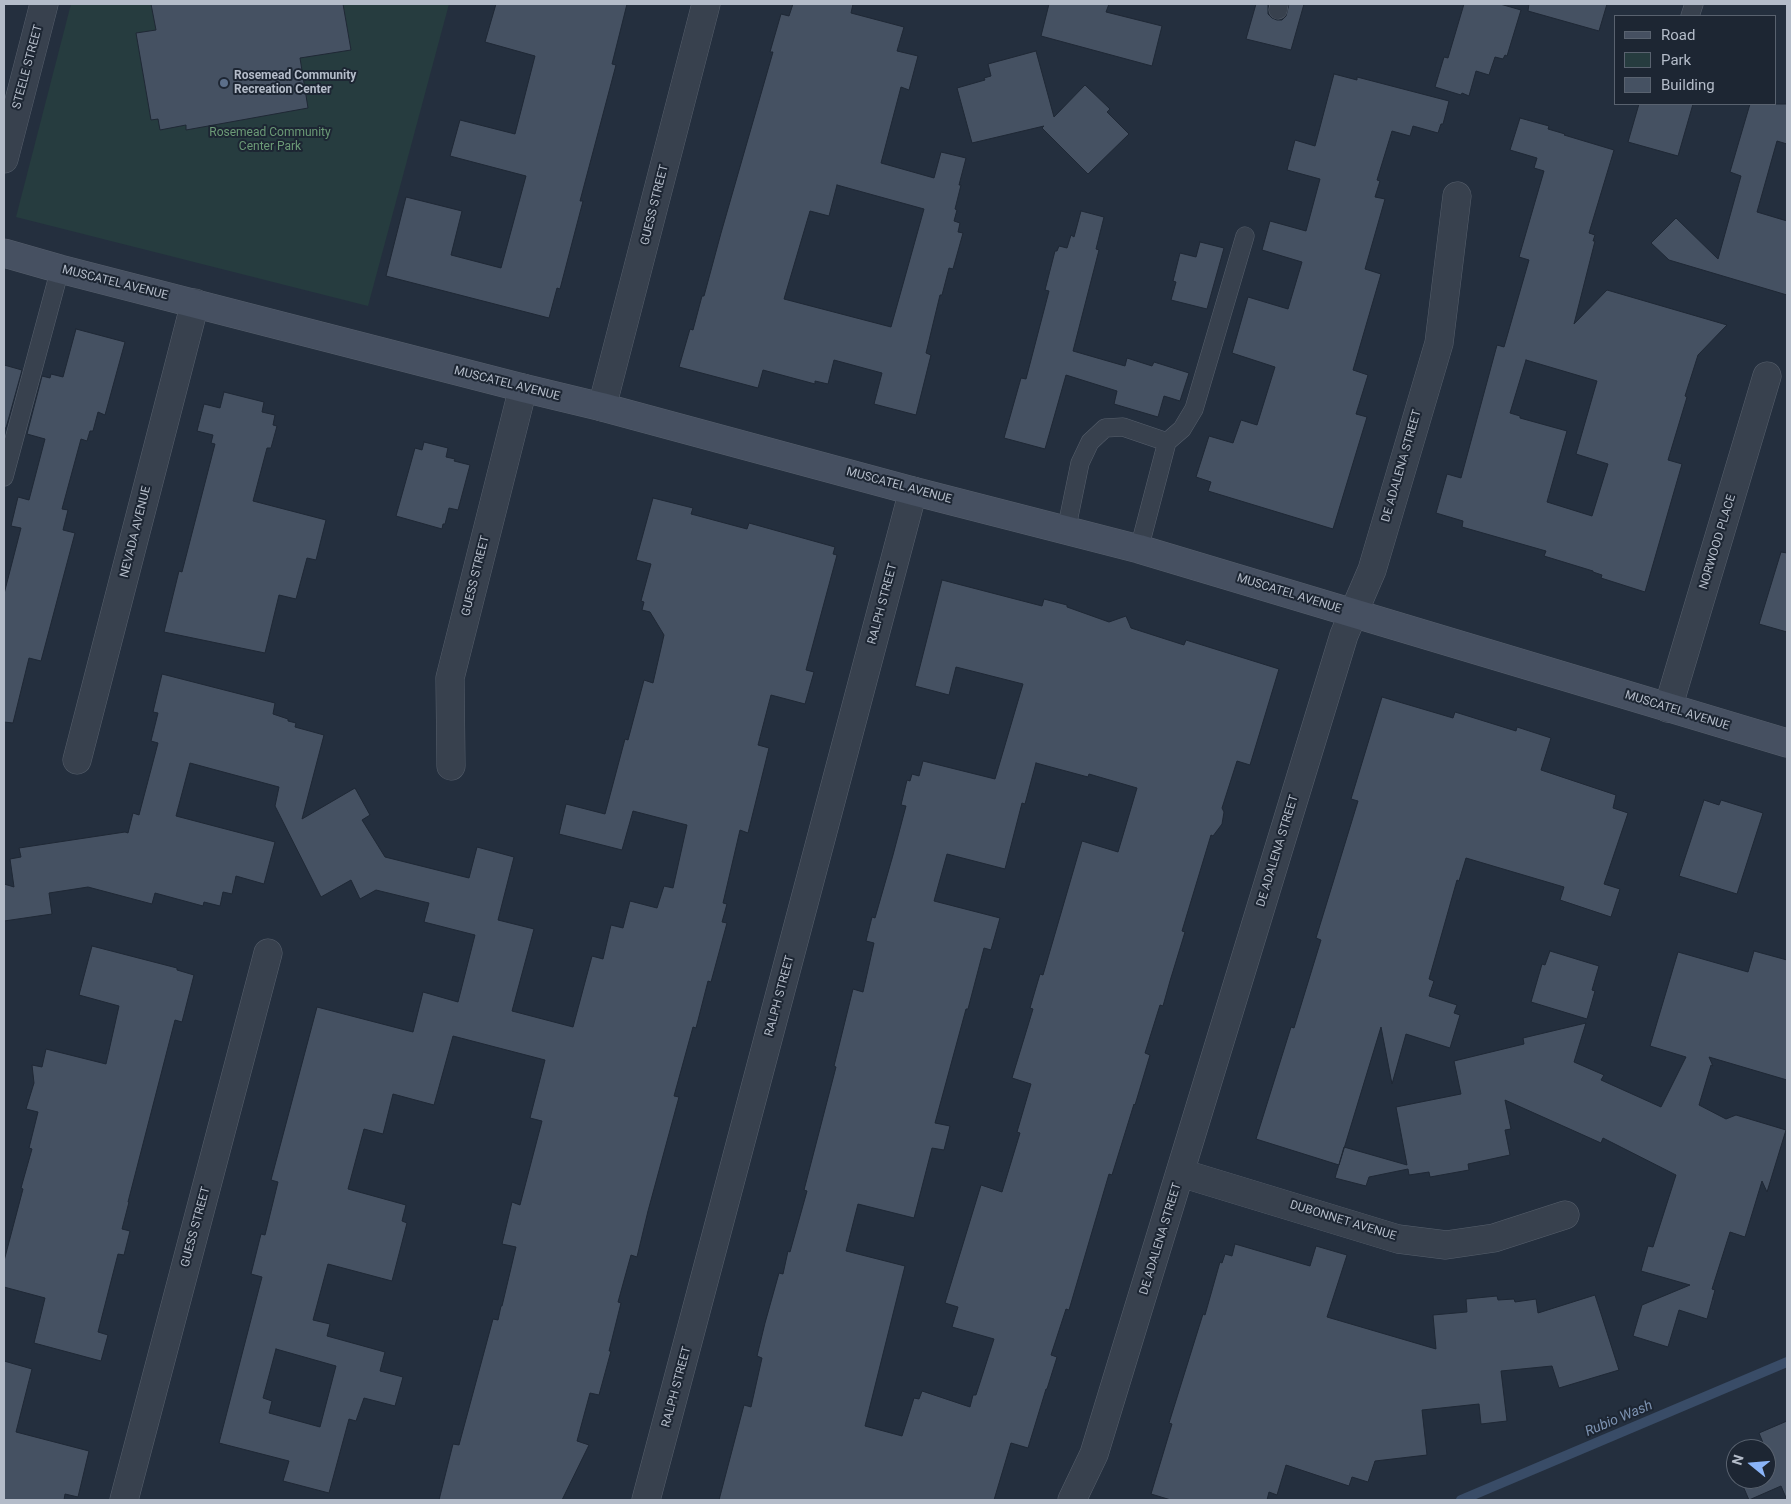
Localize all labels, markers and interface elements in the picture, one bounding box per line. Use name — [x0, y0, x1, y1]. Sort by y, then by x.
legend — [1614, 15, 1776, 105]
street label: STEELE STREET — [10, 23, 46, 111]
text: Road — [1661, 26, 1695, 44]
text: Park — [1661, 51, 1691, 69]
place label: Rosemead Community Recreation Center — [234, 69, 356, 97]
text: Building — [1661, 76, 1715, 94]
marker: Rosemead Community Recreation Center — [218, 77, 230, 89]
park label: Rosemead Community Center Park — [209, 126, 331, 154]
street label: GUESS STREET — [638, 163, 672, 247]
street label: MUSCATEL AVENUE — [61, 263, 169, 303]
street label: MUSCATEL AVENUE — [453, 364, 561, 404]
street label: DE ADALENA STREET — [1379, 408, 1425, 524]
street label: MUSCATEL AVENUE — [845, 465, 953, 507]
street label: NEVADA AVENUE — [118, 485, 154, 579]
street label: NORWOOD PLACE — [1697, 493, 1739, 591]
street label: GUESS STREET — [459, 534, 493, 618]
street label: RALPH STREET — [865, 562, 901, 646]
street label: MUSCATEL AVENUE — [1235, 571, 1343, 617]
street label: MUSCATEL AVENUE — [1623, 688, 1731, 734]
street label: DE ADALENA STREET — [1254, 793, 1302, 909]
street label: RALPH STREET — [762, 954, 798, 1038]
street label: DE ADALENA STREET — [1137, 1181, 1185, 1297]
street label: GUESS STREET — [178, 1185, 214, 1269]
street label: DUBONNET AVENUE — [1288, 1198, 1398, 1244]
street label: RALPH STREET — [659, 1345, 695, 1429]
water label: Rubio Wash — [1583, 1397, 1655, 1441]
north arrow — [1726, 1439, 1776, 1489]
text: N — [1729, 1453, 1747, 1467]

